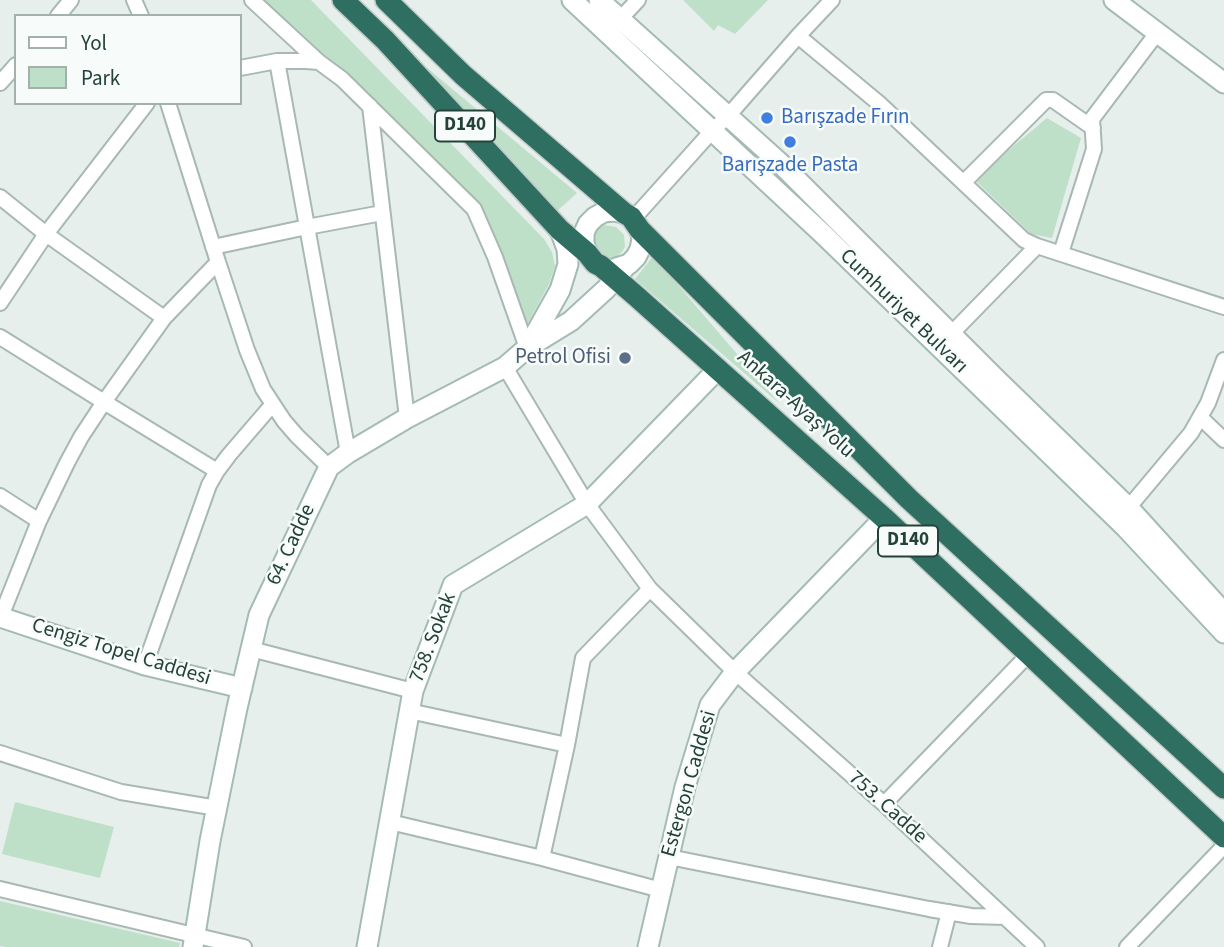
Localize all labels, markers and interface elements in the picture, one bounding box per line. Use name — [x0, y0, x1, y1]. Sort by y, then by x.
legend — [14, 14, 242, 105]
text: Yol — [81, 28, 107, 58]
text: Park — [81, 63, 120, 93]
place label: Barışzade Fırın — [781, 105, 910, 131]
road number: D140 — [435, 110, 495, 142]
marker: Barışzade Fırın — [759, 110, 775, 126]
marker: Barışzade Pasta — [782, 134, 798, 150]
place label: Barışzade Pasta — [722, 153, 858, 179]
street label: Cumhuriyet Bulvarı — [834, 244, 972, 380]
place label: Petrol Ofisi — [515, 345, 611, 371]
street label: Ankara-Ayaş Yolu — [731, 346, 859, 464]
marker: Petrol Ofisi — [617, 350, 633, 366]
street label: 64. Cadde — [262, 500, 322, 590]
road number: D140 — [878, 526, 938, 556]
street label: 758. Sokak — [405, 589, 463, 687]
street label: Cengiz Topel Caddesi — [28, 614, 214, 692]
street label: Estergon Caddesi — [657, 708, 723, 860]
street label: 753. Cadde — [843, 766, 931, 850]

